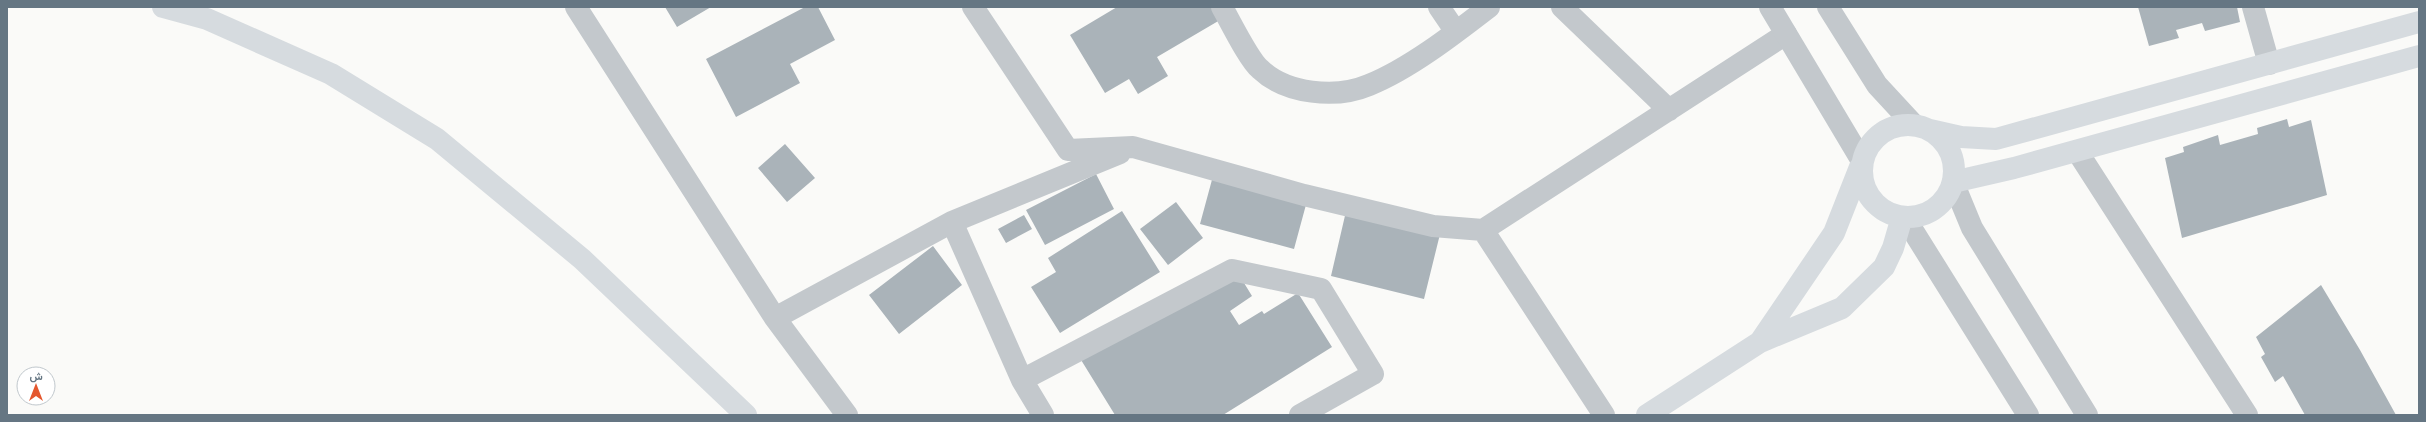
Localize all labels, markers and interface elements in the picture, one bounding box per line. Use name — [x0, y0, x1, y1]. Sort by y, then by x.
north arrow — [16, 366, 56, 406]
text: ش — [29, 368, 43, 383]

